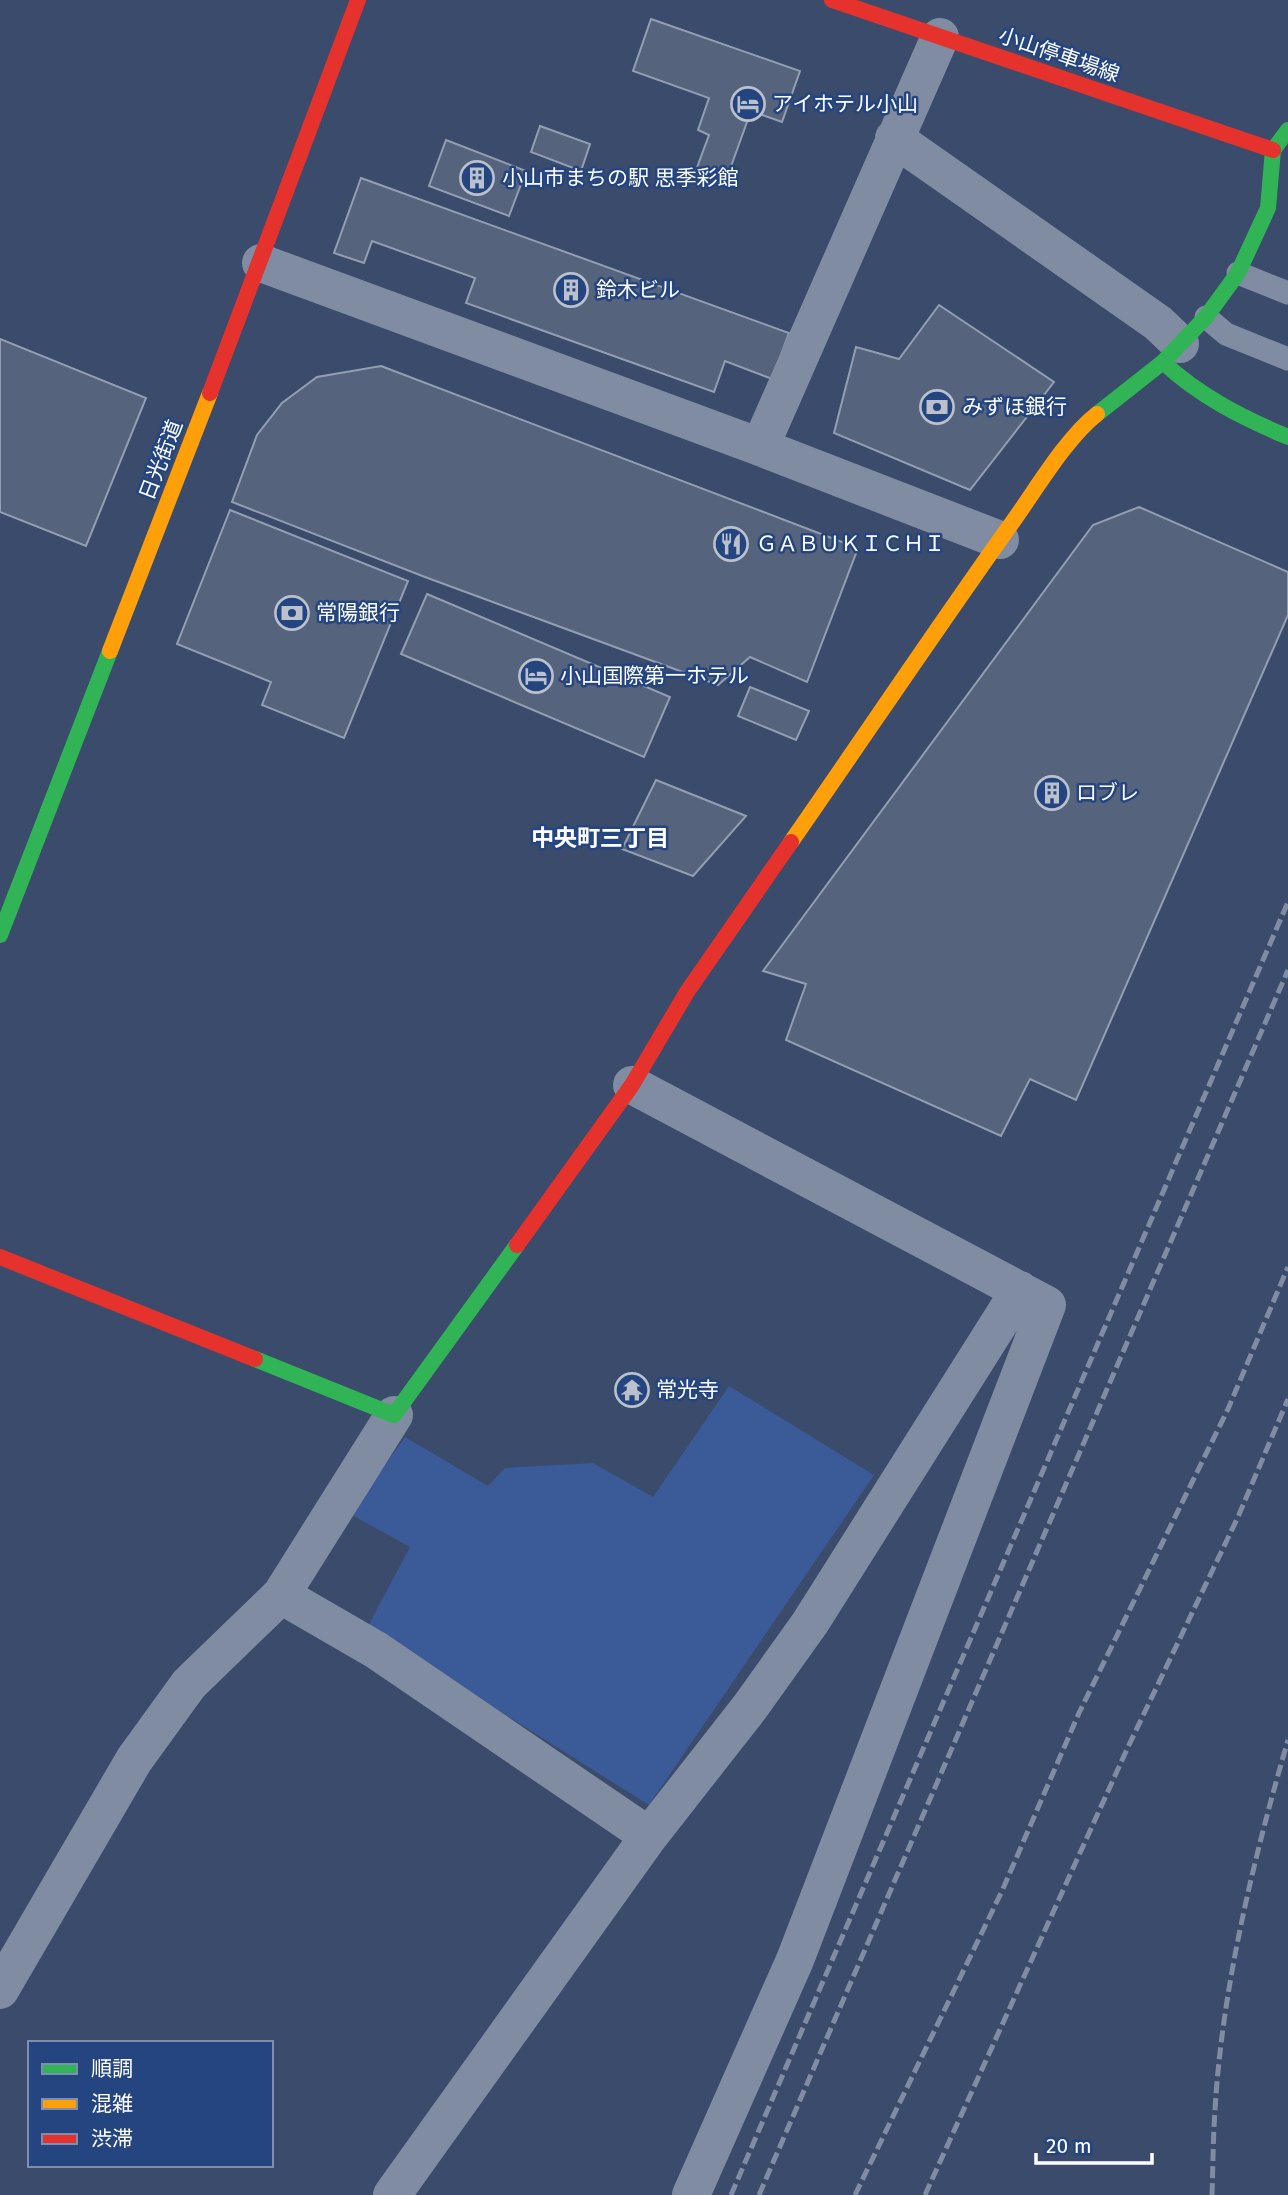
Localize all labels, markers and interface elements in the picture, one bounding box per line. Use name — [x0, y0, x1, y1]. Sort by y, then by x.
street label: 小山停車場線 — [995, 22, 1123, 88]
hotel icon: アイホテル小山 — [729, 85, 767, 123]
place label: アイホテル小山 — [772, 91, 918, 117]
building icon: 小山市まちの駅 思季彩館 — [458, 159, 496, 197]
place label: 小山市まちの駅 思季彩館 — [502, 165, 739, 191]
building icon: 鈴木ビル — [552, 271, 590, 309]
place label: 鈴木ビル — [596, 277, 680, 303]
bank icon: みずほ銀行 — [918, 388, 956, 426]
place label: みずほ銀行 — [962, 394, 1067, 420]
street label: 日光街道 — [134, 416, 188, 504]
restaurant icon: ＧＡＢＵＫＩＣＨＩ — [712, 525, 750, 563]
place label: ＧＡＢＵＫＩＣＨＩ — [756, 531, 945, 557]
bank icon: 常陽銀行 — [273, 594, 311, 632]
place label: 常陽銀行 — [316, 600, 400, 626]
hotel icon: 小山国際第一ホテル — [517, 657, 555, 695]
place label: 小山国際第一ホテル — [560, 663, 749, 689]
building icon: ロブレ — [1033, 774, 1071, 812]
place label: ロブレ — [1076, 780, 1139, 806]
district label: 中央町三丁目 — [531, 824, 669, 852]
temple icon: 常光寺 — [613, 1371, 651, 1409]
place label: 常光寺 — [656, 1377, 719, 1403]
legend — [28, 2041, 273, 2167]
text: 順調 — [91, 2056, 133, 2082]
text: 混雑 — [91, 2091, 133, 2117]
scale bar — [1036, 2122, 1152, 2166]
text: 渋滞 — [91, 2126, 133, 2152]
text: 20 m — [1046, 2133, 1092, 2159]

